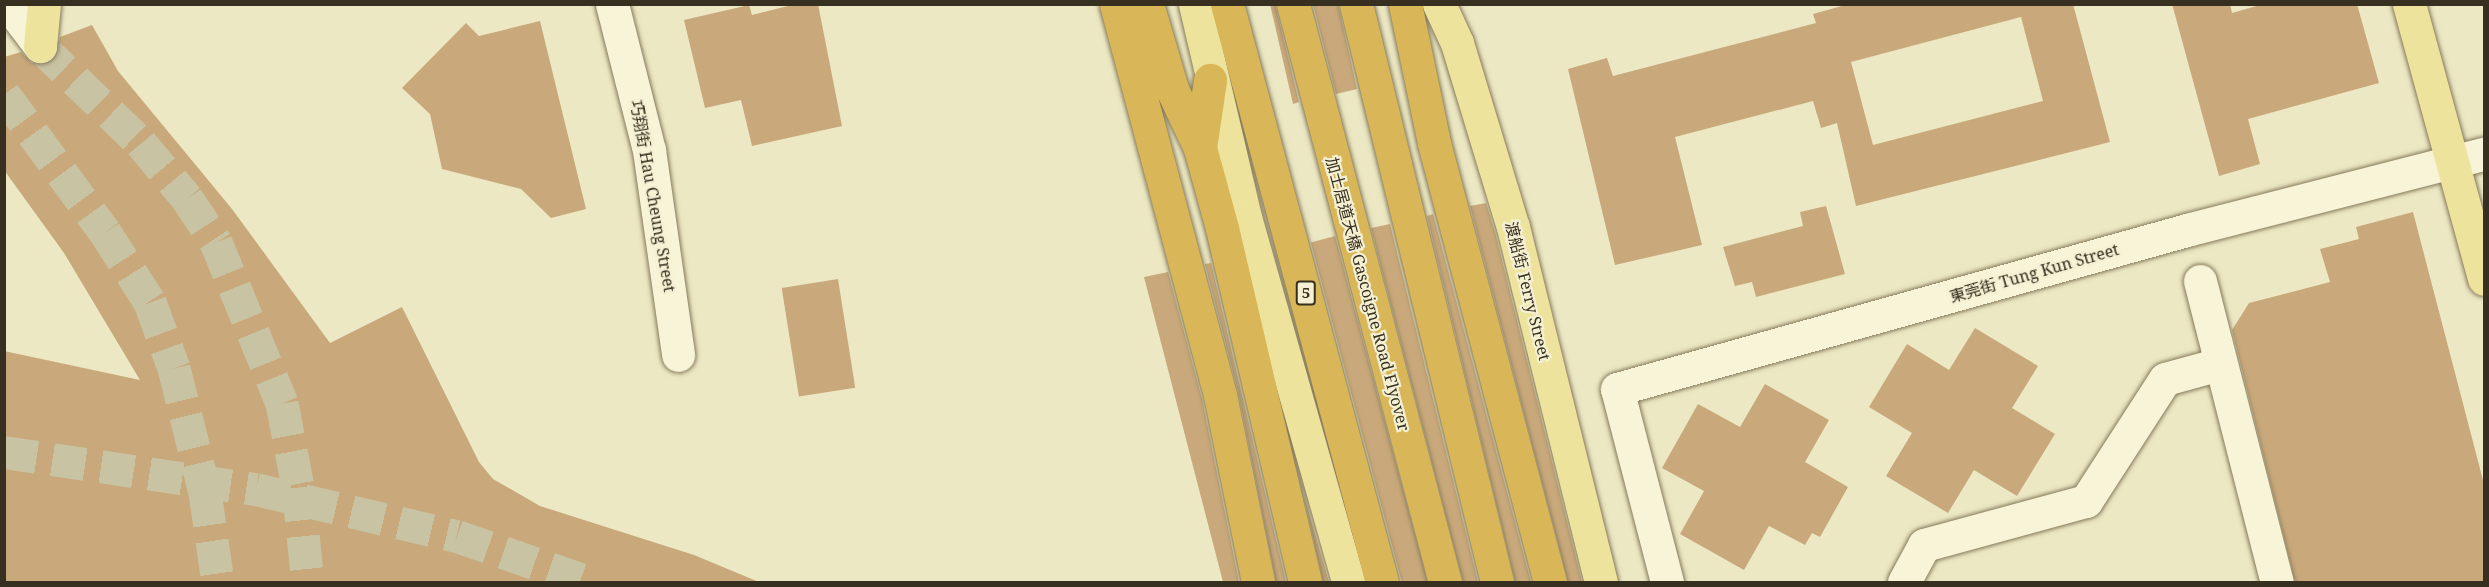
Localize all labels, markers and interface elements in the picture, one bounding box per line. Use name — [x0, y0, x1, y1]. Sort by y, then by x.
street label: 巧翔街 Hau Cheung Street — [627, 99, 679, 293]
street label: 加士居道天橋 Gascoigne Road Flyover — [1322, 155, 1414, 433]
street label: 渡船街 Ferry Street — [1501, 220, 1555, 362]
street label: 東莞街 Tung Kun Street — [1947, 240, 2121, 306]
road number: 5 — [1296, 281, 1316, 305]

